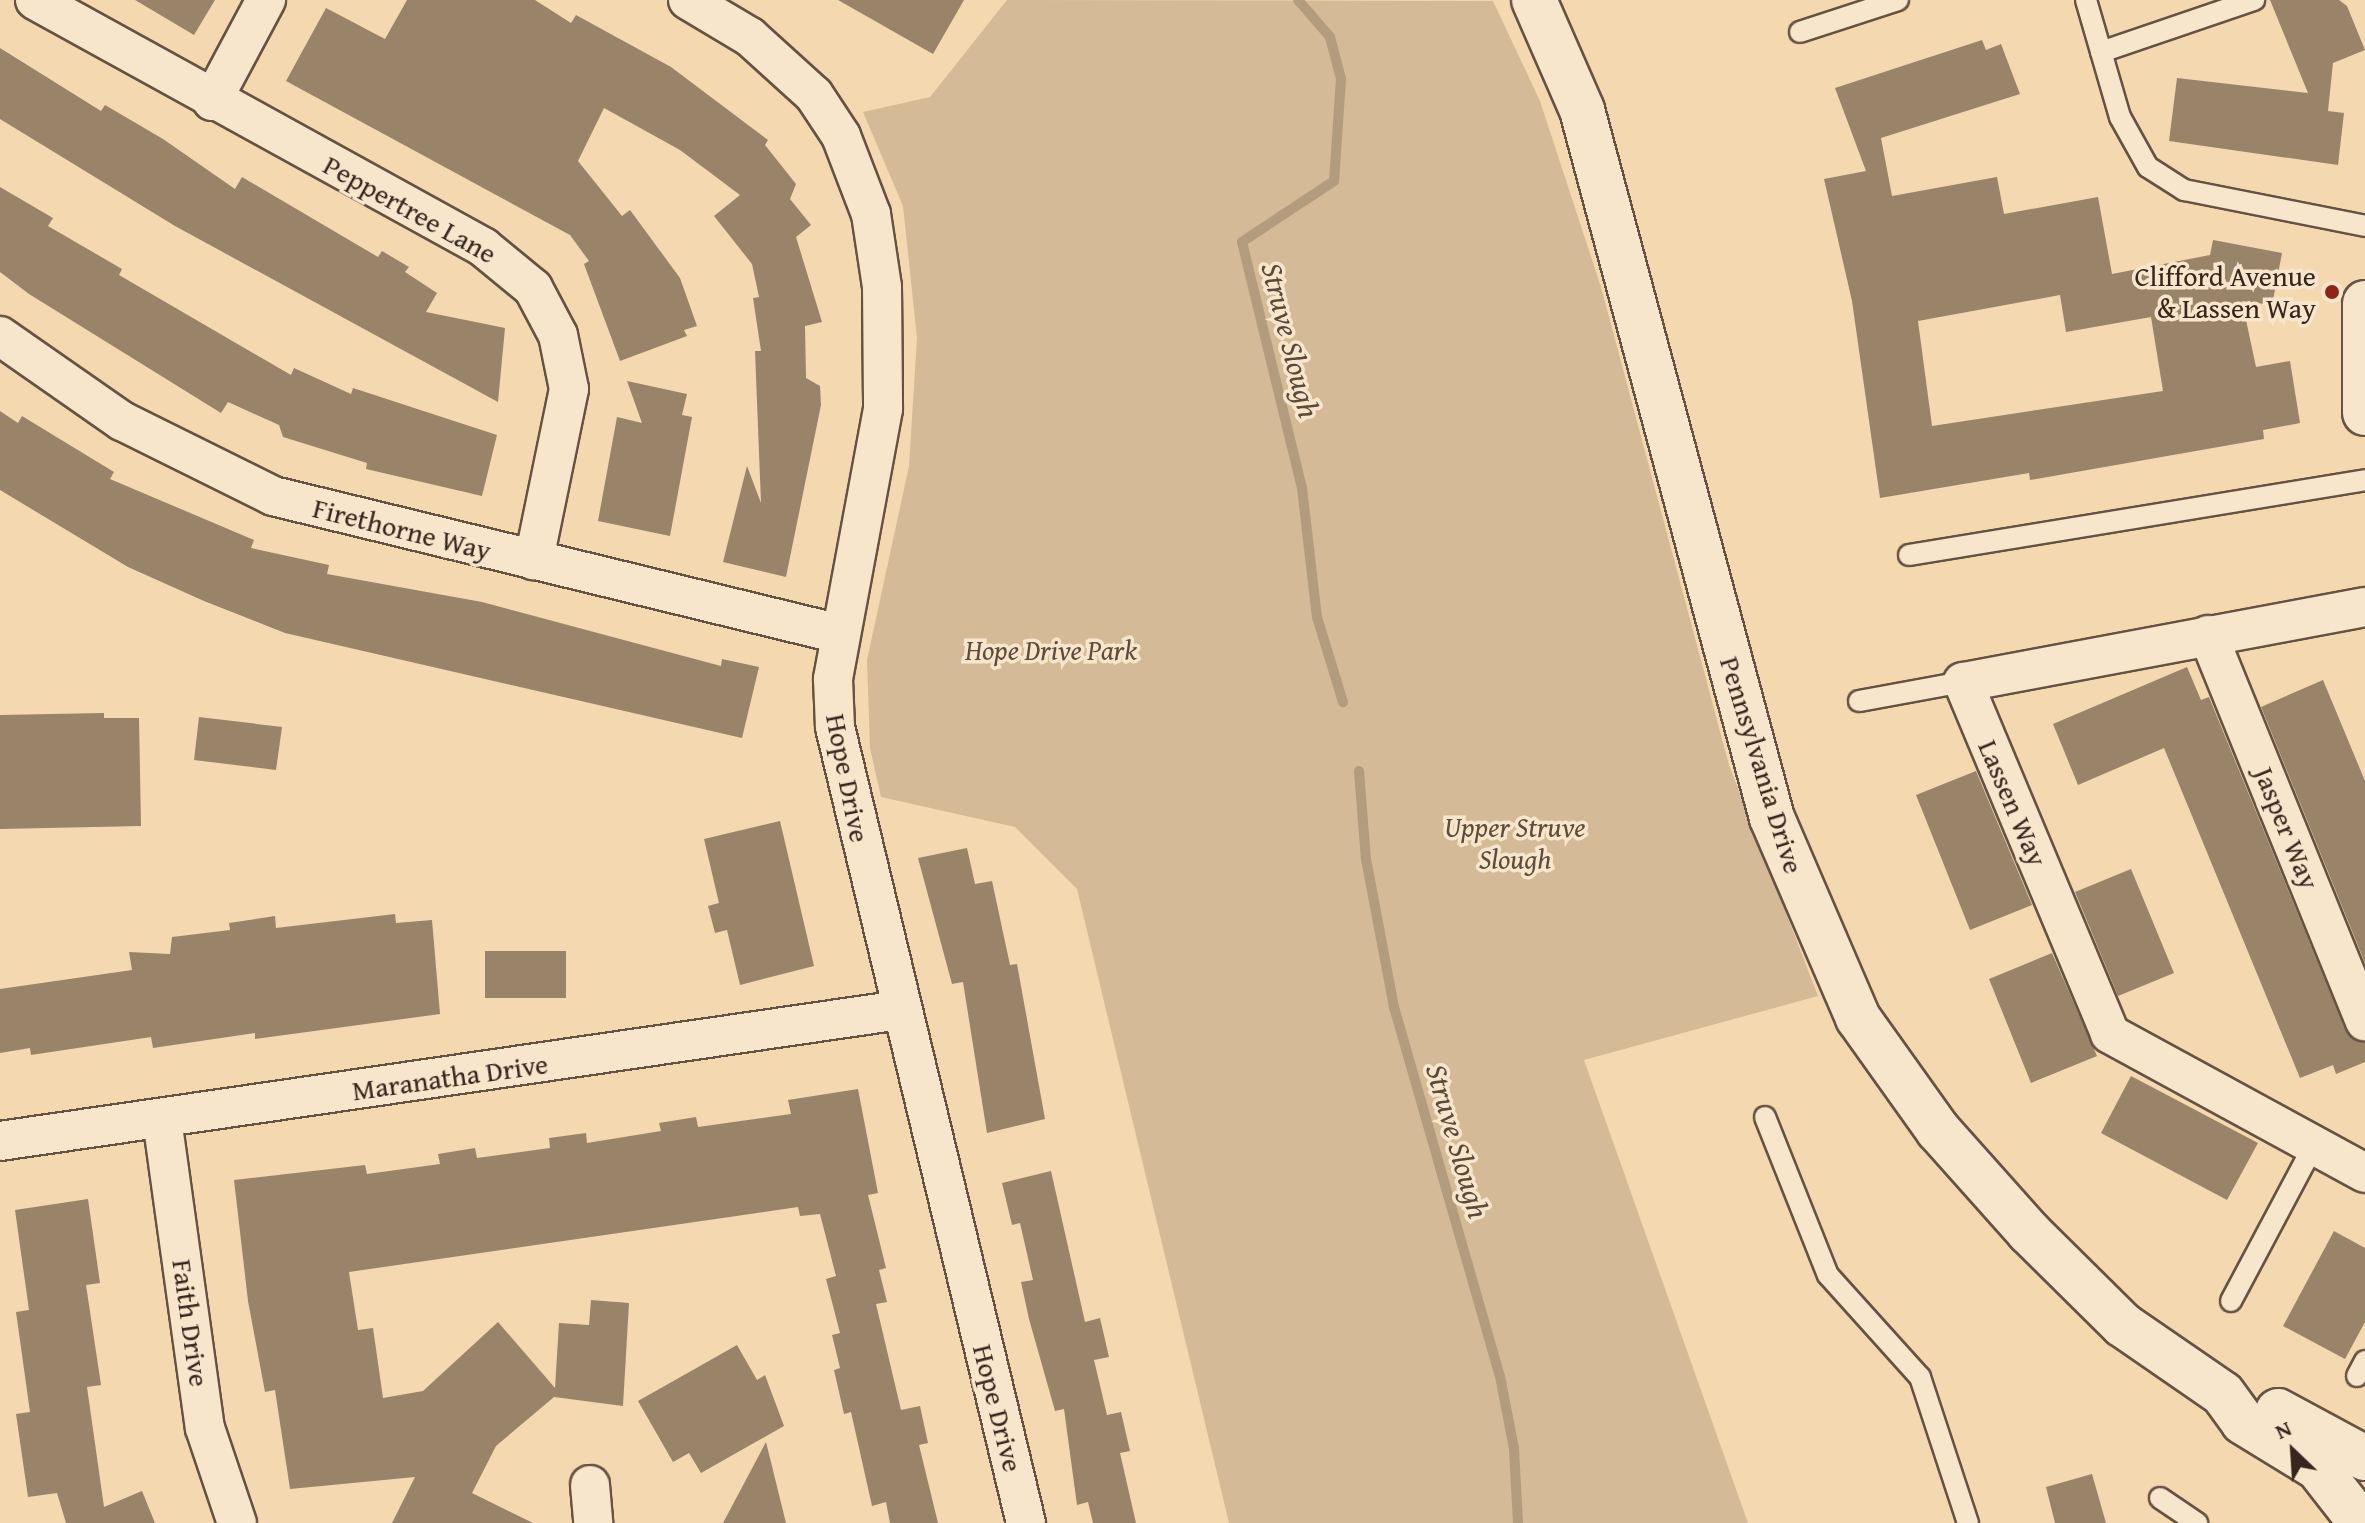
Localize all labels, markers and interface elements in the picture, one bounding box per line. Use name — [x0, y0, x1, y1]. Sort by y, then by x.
street label: Peppertree Lane — [318, 148, 502, 270]
water label: Struve Slough — [1254, 259, 1328, 421]
place label: Clifford Avenue & Lassen Way — [2134, 259, 2316, 325]
marker: Clifford Avenue & Lassen Way — [2323, 283, 2341, 301]
street label: Firethorne Way — [310, 491, 494, 567]
park label: Hope Drive Park — [965, 633, 1137, 667]
street label: Pennsylvania Drive — [1713, 653, 1811, 877]
street label: Hope Drive — [819, 711, 877, 845]
street label: Lassen Way — [1971, 735, 2055, 871]
street label: Jasper Way — [2247, 762, 2327, 894]
park label: Upper Struve Slough — [1444, 810, 1586, 876]
street label: Maranatha Drive — [350, 1047, 550, 1107]
water label: Struve Slough — [1419, 1060, 1497, 1222]
street label: Faith Drive — [165, 1257, 217, 1389]
street label: Hope Drive — [966, 1341, 1030, 1475]
north arrow — [2253, 1411, 2333, 1491]
text: N — [2269, 1412, 2296, 1447]

